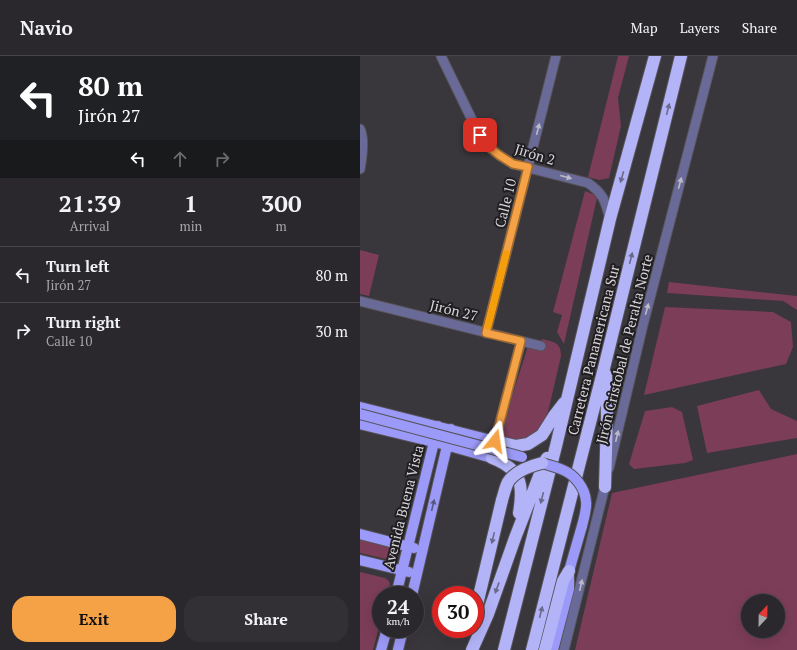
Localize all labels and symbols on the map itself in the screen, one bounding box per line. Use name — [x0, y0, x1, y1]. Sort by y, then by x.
one-way arrow — [666, 103, 672, 115]
pin — [463, 118, 497, 152]
one-way arrow — [535, 123, 541, 135]
street label: Jirón 2 — [512, 139, 558, 169]
one-way arrow — [619, 171, 625, 183]
one-way arrow — [560, 174, 572, 180]
street label: Calle 10 — [490, 176, 520, 230]
one-way arrow — [677, 177, 683, 189]
street label: Jirón Cristobal de Peralta Norte — [591, 252, 657, 446]
one-way arrow — [629, 252, 635, 265]
street label: Carretera Panamericana Sur — [563, 262, 624, 437]
street label: Jirón 27 — [428, 295, 480, 325]
one-way arrow — [645, 303, 651, 316]
position arrow — [474, 420, 516, 462]
one-way arrow — [614, 429, 620, 442]
street label: Avenida Buena Vista — [378, 443, 428, 571]
one-way arrow — [539, 491, 545, 504]
one-way arrow — [430, 499, 436, 511]
one-way arrow — [489, 532, 495, 544]
one-way arrow — [578, 579, 584, 591]
one-way arrow — [494, 583, 500, 595]
speed limit sign: 30 — [432, 586, 484, 638]
north arrow — [741, 594, 785, 638]
one-way arrow — [538, 606, 544, 618]

